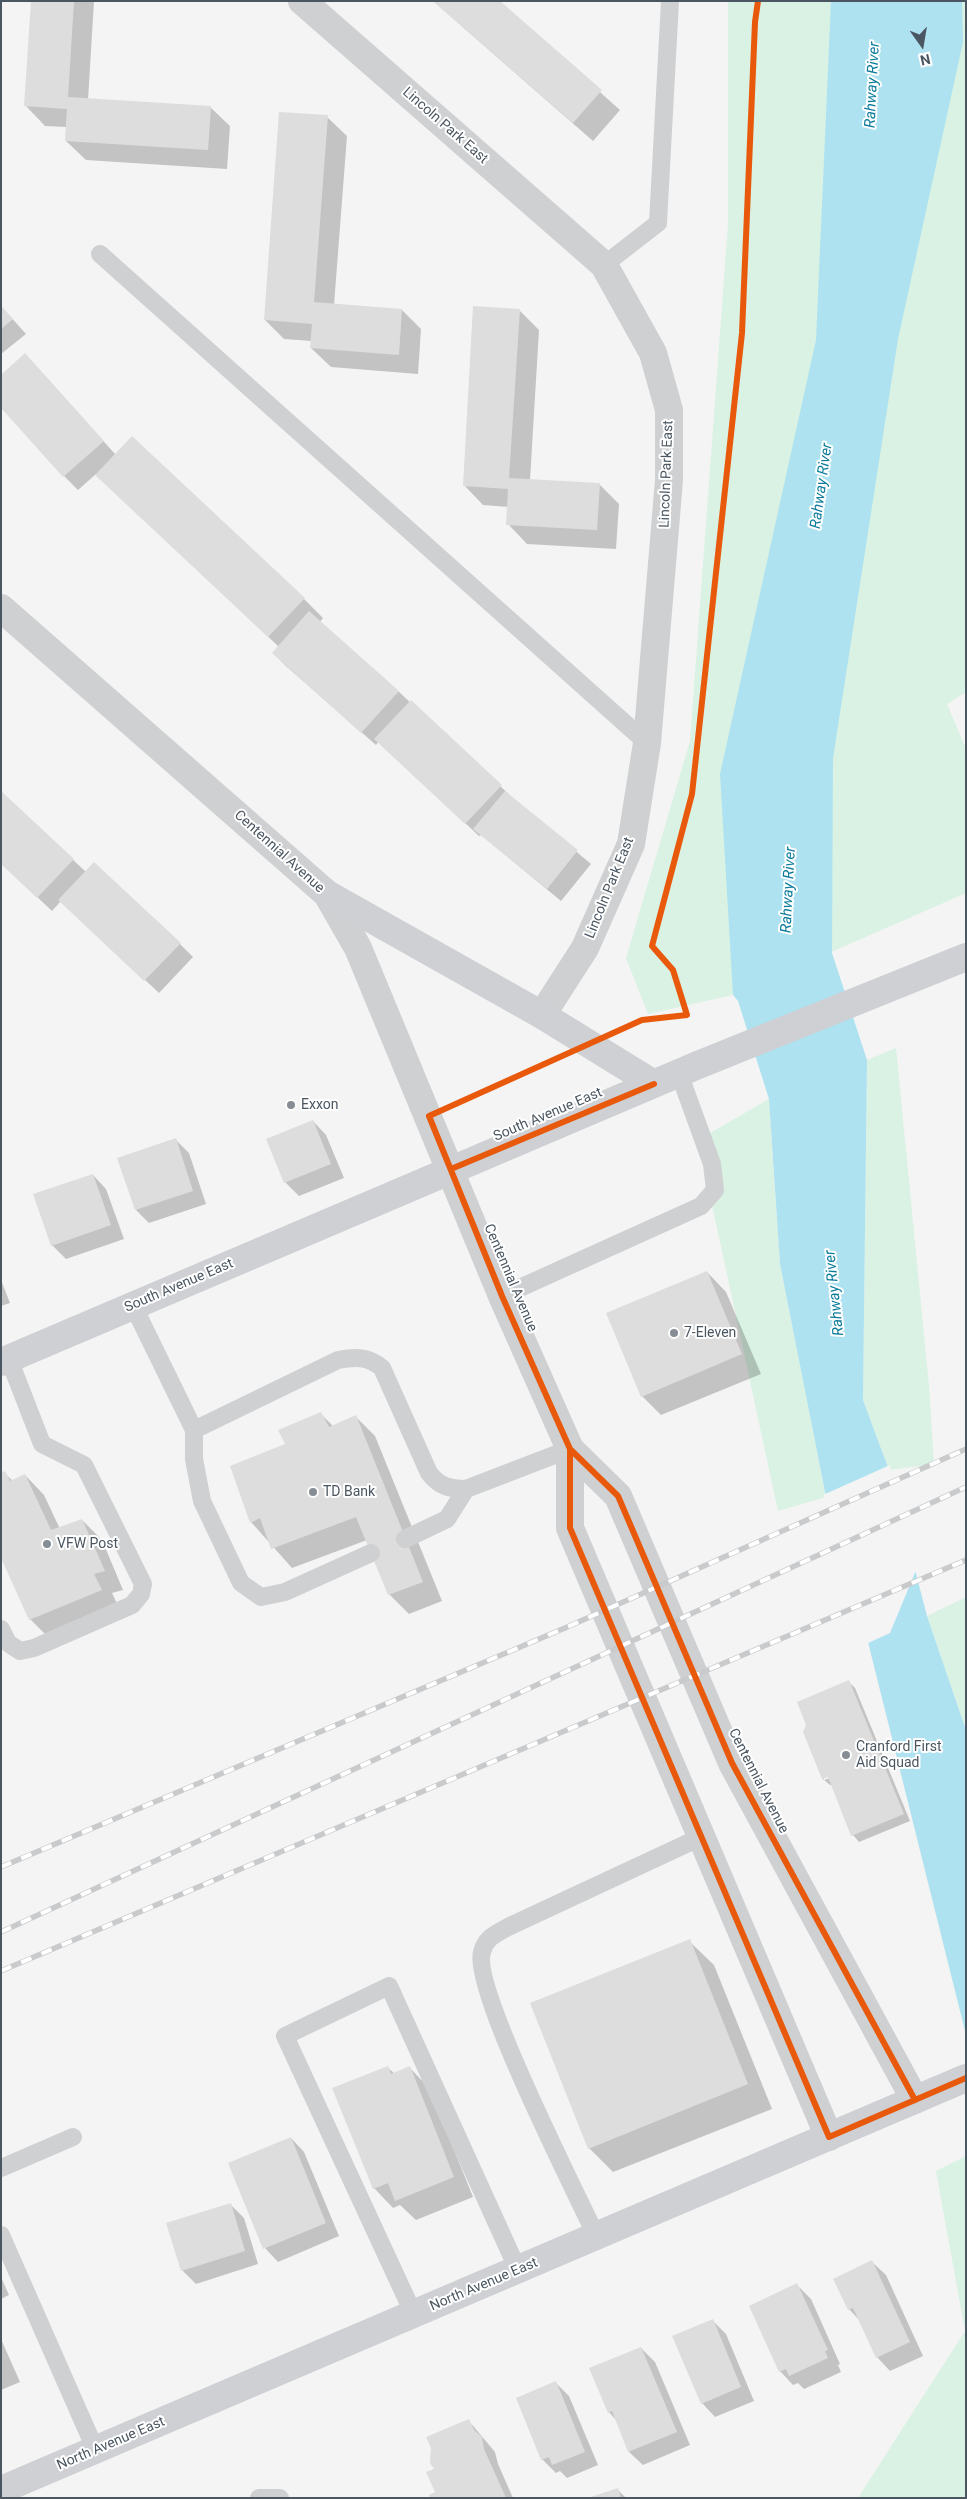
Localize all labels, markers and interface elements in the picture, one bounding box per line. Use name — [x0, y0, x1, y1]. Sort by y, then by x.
north arrow — [897, 20, 947, 70]
water label: Rahway River — [862, 41, 884, 129]
text: N — [919, 51, 932, 69]
street label: Lincoln Park East — [399, 84, 491, 168]
street label: Lincoln Park East — [657, 420, 677, 528]
water label: Rahway River — [807, 442, 837, 530]
street label: Centennial Avenue — [230, 807, 328, 897]
street label: Lincoln Park East — [582, 835, 638, 941]
water label: Rahway River — [778, 846, 800, 934]
street label: South Avenue East — [491, 1085, 605, 1145]
place label: Exxon — [301, 1097, 338, 1113]
marker: Exxon — [285, 1099, 297, 1111]
street label: Centennial Avenue — [480, 1222, 540, 1334]
water label: Rahway River — [822, 1249, 848, 1337]
street label: South Avenue East — [122, 1256, 236, 1316]
place label: 7-Eleven — [684, 1325, 736, 1341]
marker: 7-Eleven — [668, 1327, 680, 1339]
place label: TD Bank — [323, 1484, 375, 1500]
marker: TD Bank — [307, 1486, 319, 1498]
place label: VFW Post — [57, 1536, 118, 1552]
marker: VFW Post — [41, 1538, 53, 1550]
street label: Centennial Avenue — [724, 1726, 792, 1836]
place label: Cranford First Aid Squad — [856, 1739, 941, 1771]
marker: Cranford First Aid Squad — [840, 1749, 852, 1761]
street label: North Avenue East — [428, 2255, 540, 2315]
street label: North Avenue East — [55, 2414, 167, 2474]

